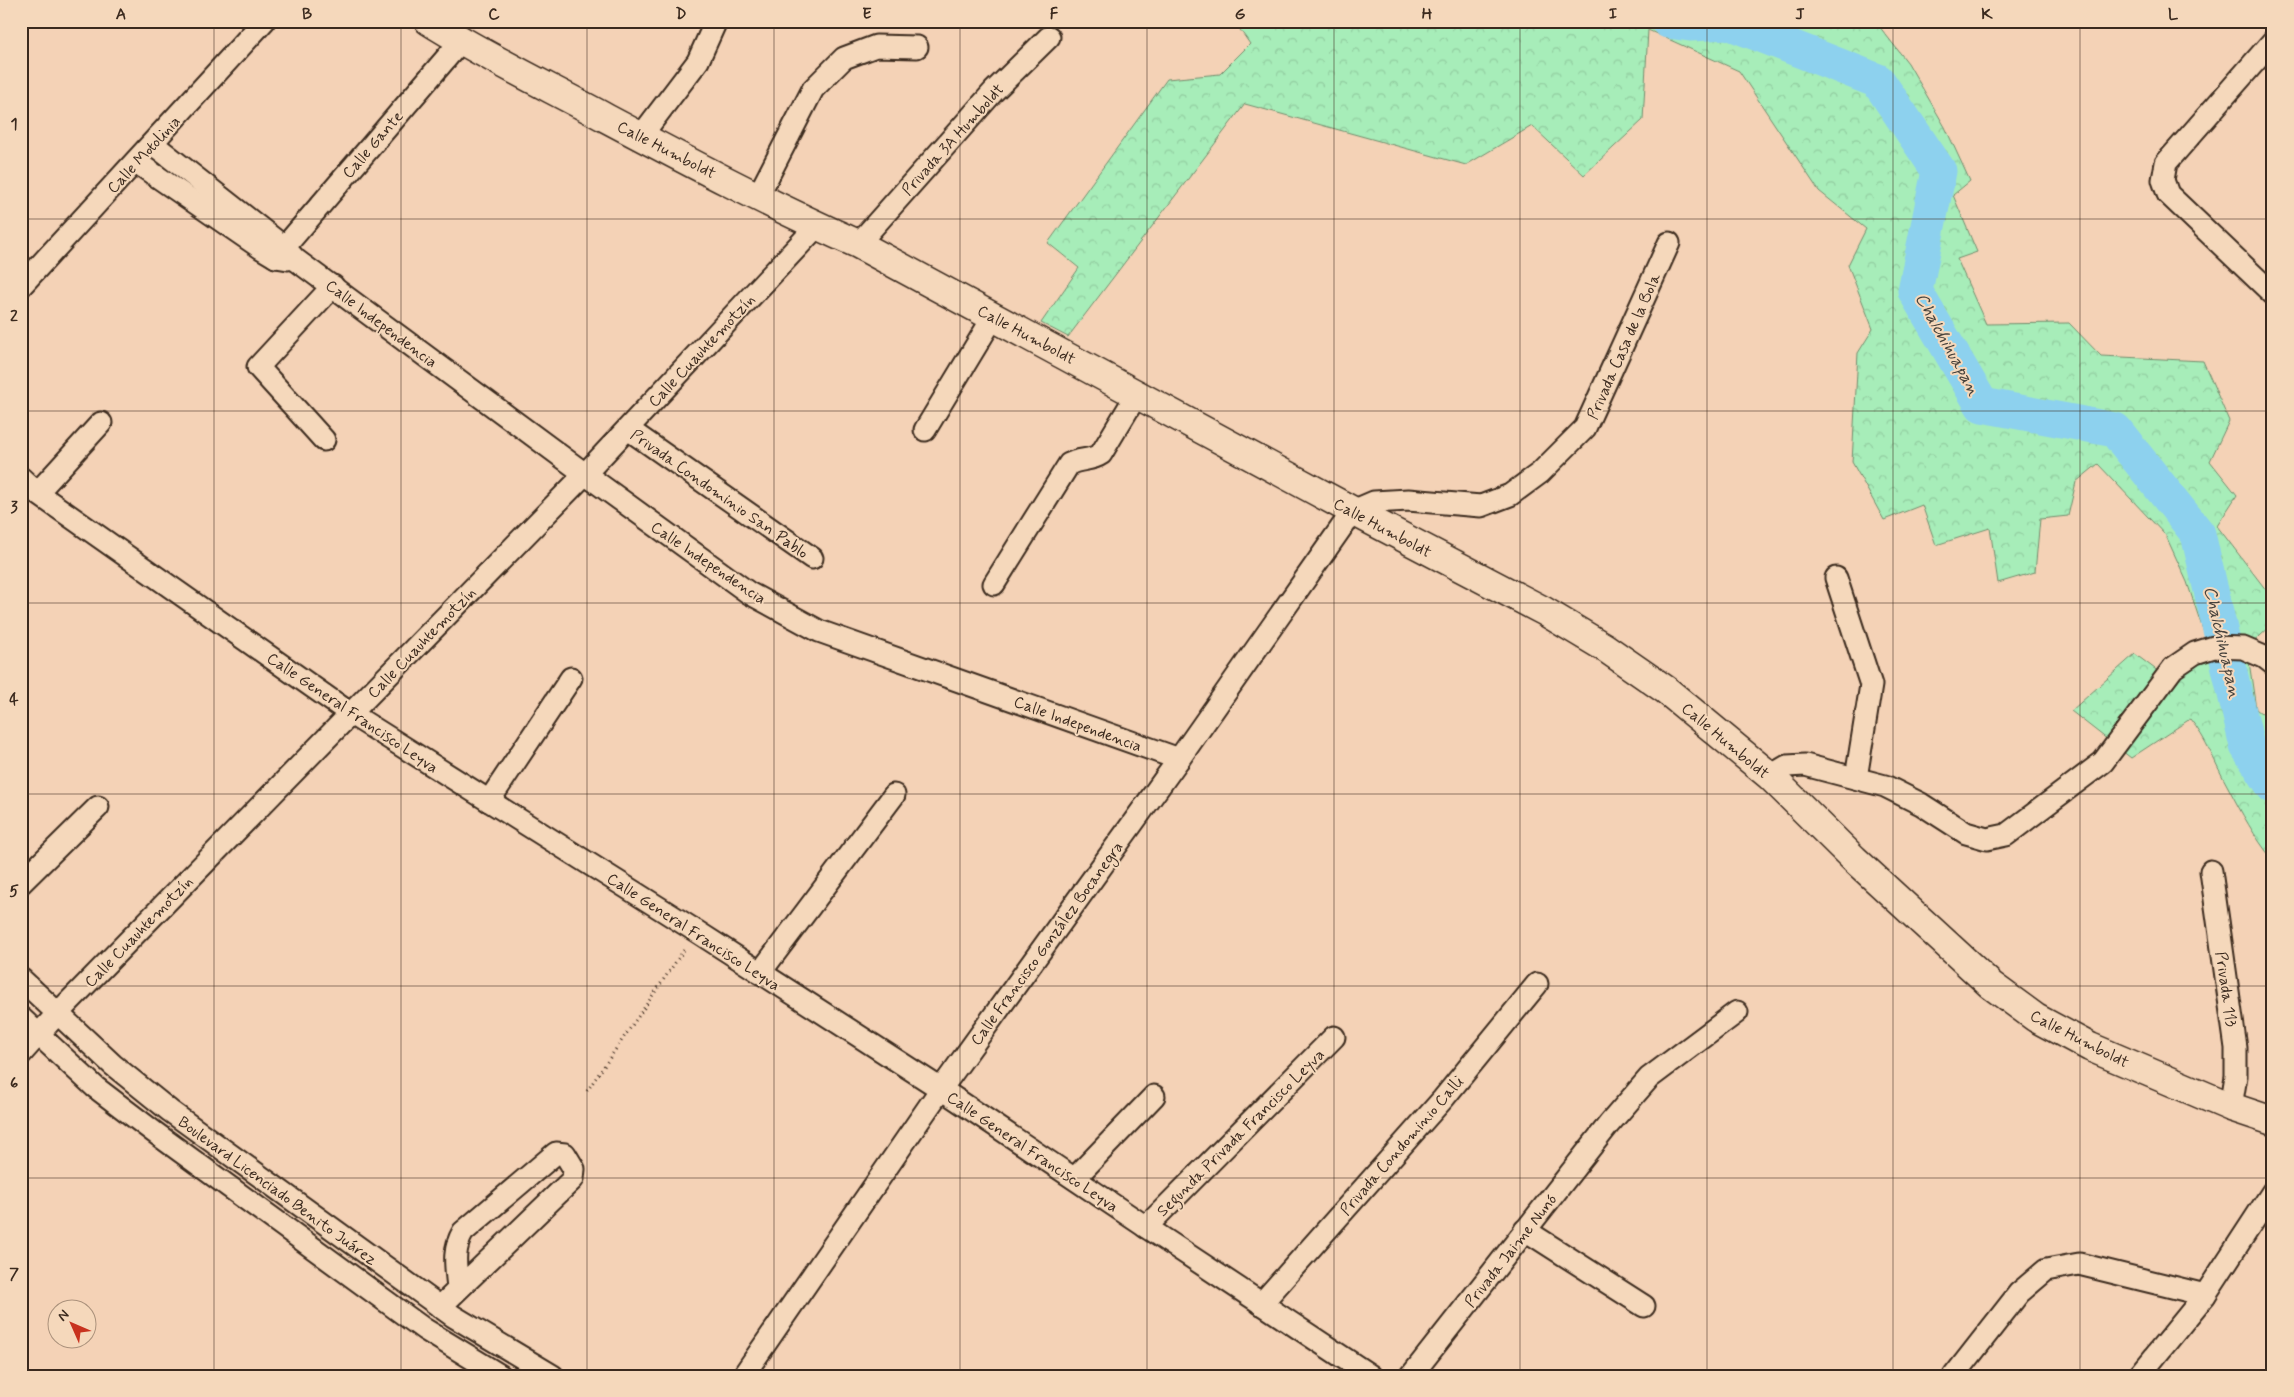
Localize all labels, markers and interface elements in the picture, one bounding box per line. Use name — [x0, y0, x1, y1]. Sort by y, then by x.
text: A — [116, 4, 126, 25]
text: B — [302, 4, 312, 25]
text: C — [488, 4, 500, 25]
text: D — [675, 4, 687, 25]
text: E — [862, 4, 872, 25]
text: F — [1050, 4, 1059, 25]
text: G — [1235, 4, 1246, 25]
text: H — [1422, 4, 1433, 25]
text: I — [1609, 4, 1618, 25]
text: J — [1795, 4, 1805, 25]
text: K — [1981, 4, 1993, 25]
text: L — [2168, 4, 2179, 25]
street label: Privada 3A Humboldt — [897, 79, 1009, 200]
street label: Calle Gante — [338, 107, 408, 183]
street label: Calle Motolinia — [103, 112, 186, 198]
text: 1 — [10, 114, 18, 135]
street label: Calle Humboldt — [613, 116, 720, 185]
street label: Privada Casa de la Bola — [1583, 270, 1666, 423]
street label: Calle Independencia — [321, 275, 441, 373]
water label: Chalchihuapan — [1909, 289, 1985, 400]
street label: Calle Cuauhtemotzín — [644, 290, 760, 412]
street label: Calle Humboldt — [974, 301, 1079, 370]
text: 2 — [10, 306, 18, 327]
street label: Privada Condominio San Pablo — [626, 425, 812, 564]
street label: Calle Humboldt — [1330, 494, 1435, 563]
text: 3 — [10, 497, 18, 518]
street label: Calle Independencia — [646, 517, 770, 610]
street label: Calle Cuauhtemotzín — [363, 583, 481, 703]
water label: Chalchihuapan — [2198, 584, 2247, 700]
street label: Calle General Francisco Leyva — [262, 648, 442, 779]
text: 4 — [9, 689, 19, 710]
street label: Calle Independencia — [1011, 692, 1145, 757]
street label: Calle Humboldt — [1677, 698, 1774, 784]
street label: Calle Francisco González Bocanegra — [966, 838, 1129, 1051]
street label: Calle General Francisco Leyva — [603, 868, 784, 996]
street label: Calle Cuauhtemotzín — [80, 872, 198, 992]
text: 5 — [9, 881, 19, 902]
street label: Privada 113 — [2210, 950, 2241, 1029]
street label: Calle Humboldt — [2026, 1005, 2133, 1074]
street label: Segunda Privada Francisco Leyva — [1153, 1044, 1330, 1222]
street label: Privada Condominio Calli — [1336, 1072, 1469, 1220]
text: 6 — [10, 1073, 18, 1094]
street label: Calle General Francisco Leyva — [942, 1087, 1122, 1218]
street label: Boulevard Licenciado Benito Juárez — [174, 1112, 381, 1271]
street label: Privada Jaime Nunó — [1460, 1190, 1562, 1312]
text: 7 — [9, 1264, 19, 1285]
north arrow — [48, 1300, 98, 1350]
text: N — [54, 1306, 73, 1325]

